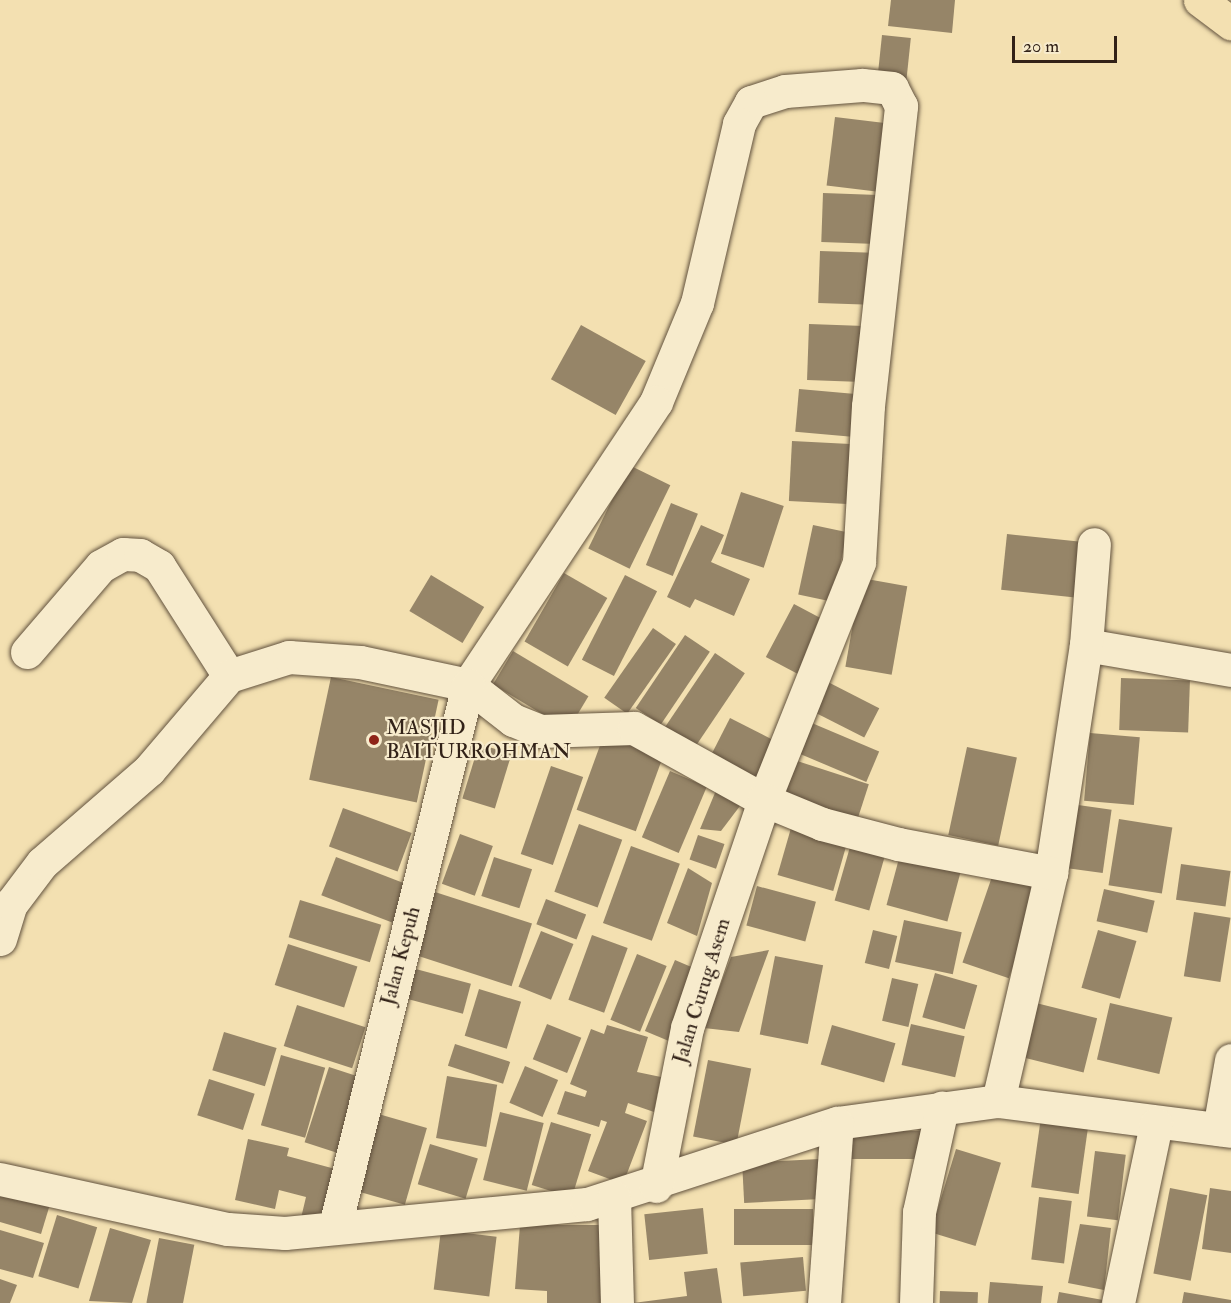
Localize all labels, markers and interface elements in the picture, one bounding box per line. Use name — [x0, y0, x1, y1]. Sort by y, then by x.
scale bar — [1015, 24, 1120, 62]
text: 20 m — [1023, 35, 1059, 58]
place label: MASJID BAITURROHMAN — [386, 715, 571, 765]
marker: MASJID BAITURROHMAN — [367, 733, 381, 747]
street label: Jalan Kepuh — [376, 904, 426, 1008]
street label: Jalan Curug Asem — [668, 915, 736, 1067]

